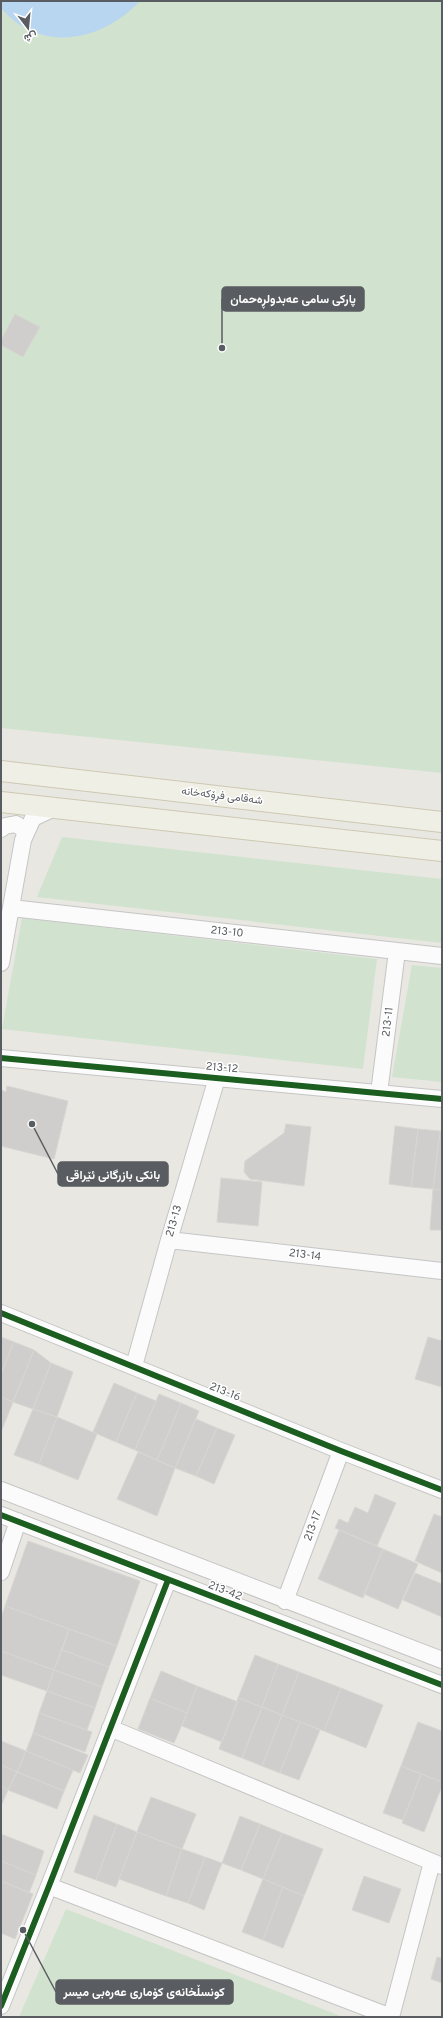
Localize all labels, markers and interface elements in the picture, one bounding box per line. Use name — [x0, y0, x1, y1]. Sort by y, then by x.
north arrow — [8, 8, 48, 48]
text: ش — [22, 28, 39, 45]
callout: پارکی سامی عەبدولڕەحمان — [222, 287, 364, 311]
text: پارکی سامی عەبدولڕەحمان — [230, 292, 356, 309]
street label: شەقامی فڕۆکەخانە — [180, 784, 264, 809]
street label: 213-10 — [210, 923, 244, 941]
street label: 213-11 — [379, 1006, 397, 1038]
street label: 213-12 — [205, 1060, 239, 1076]
callout: بانکی بازرگانی ئێراقی — [58, 1162, 168, 1186]
text: بانکی بازرگانی ئێراقی — [66, 1168, 160, 1184]
street label: 213-13 — [163, 1203, 185, 1239]
street label: 213-14 — [288, 1246, 322, 1264]
street label: 213-16 — [207, 1379, 243, 1405]
street label: 213-17 — [301, 1509, 325, 1543]
street label: 213-42 — [206, 1578, 244, 1604]
callout: کونسڵخانەی کۆماری عەرەبی میسر — [56, 1980, 233, 2004]
text: کونسڵخانەی کۆماری عەرەبی میسر — [62, 1984, 225, 2001]

